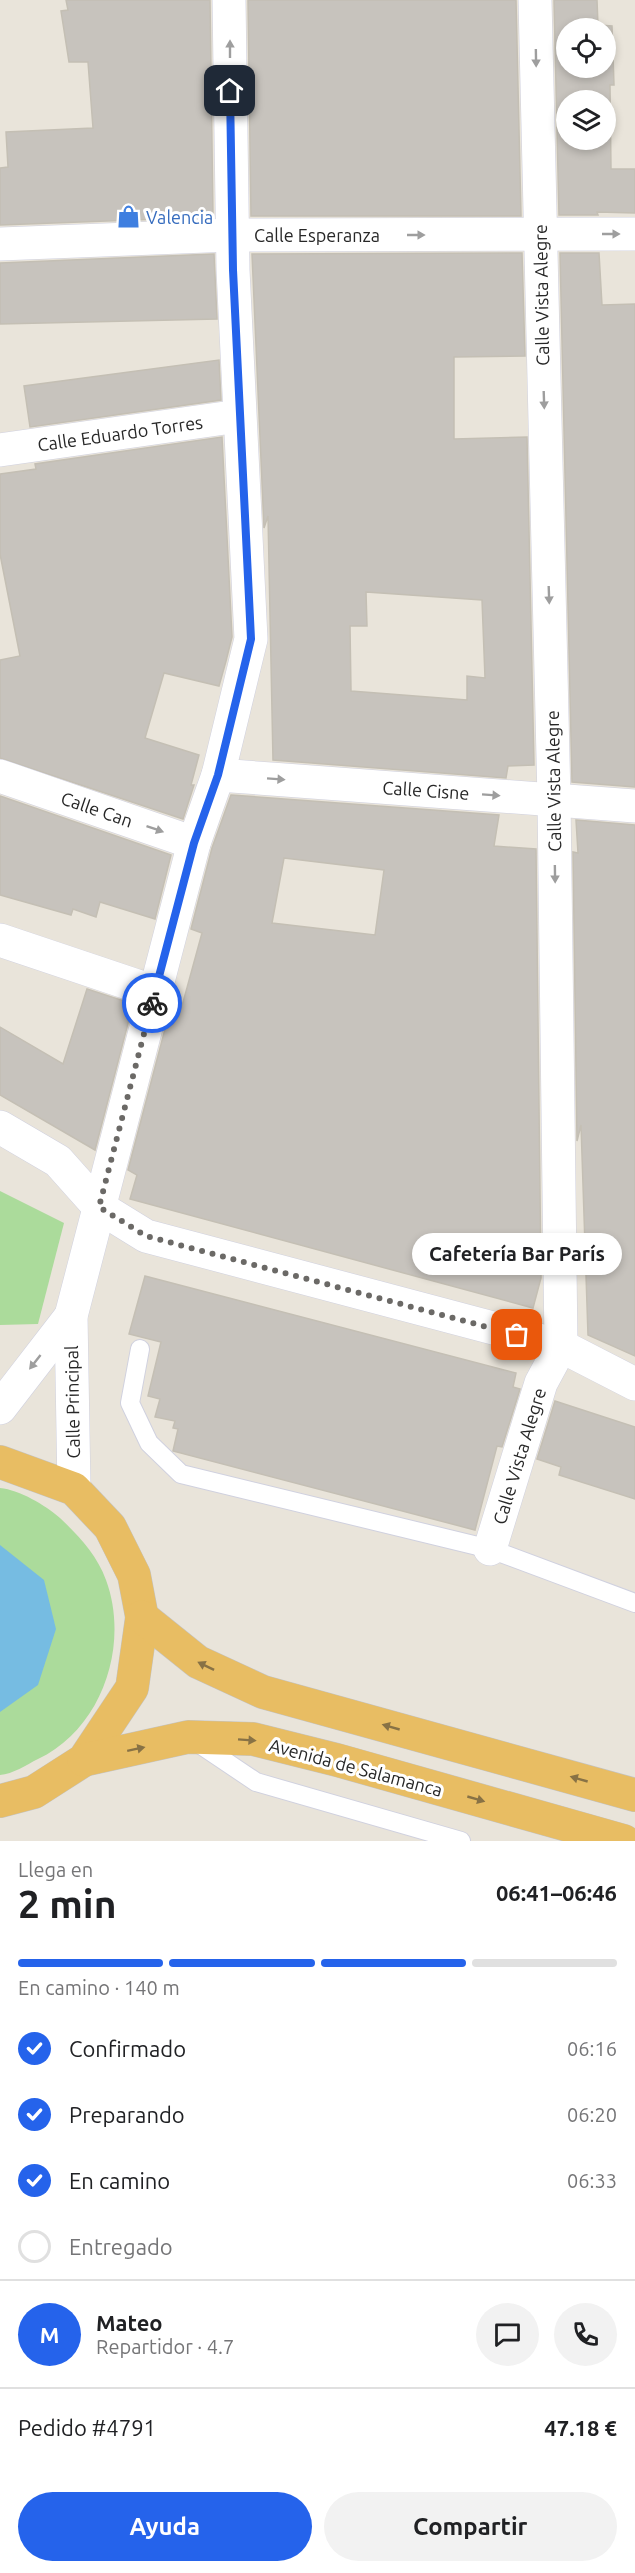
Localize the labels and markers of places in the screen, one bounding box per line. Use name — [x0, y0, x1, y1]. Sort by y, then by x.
pin — [204, 65, 255, 116]
shop icon: Valencia — [115, 204, 141, 230]
place label: Valencia — [146, 207, 213, 227]
callout: Cafetería Bar París — [412, 1233, 622, 1275]
pin — [491, 1309, 542, 1360]

